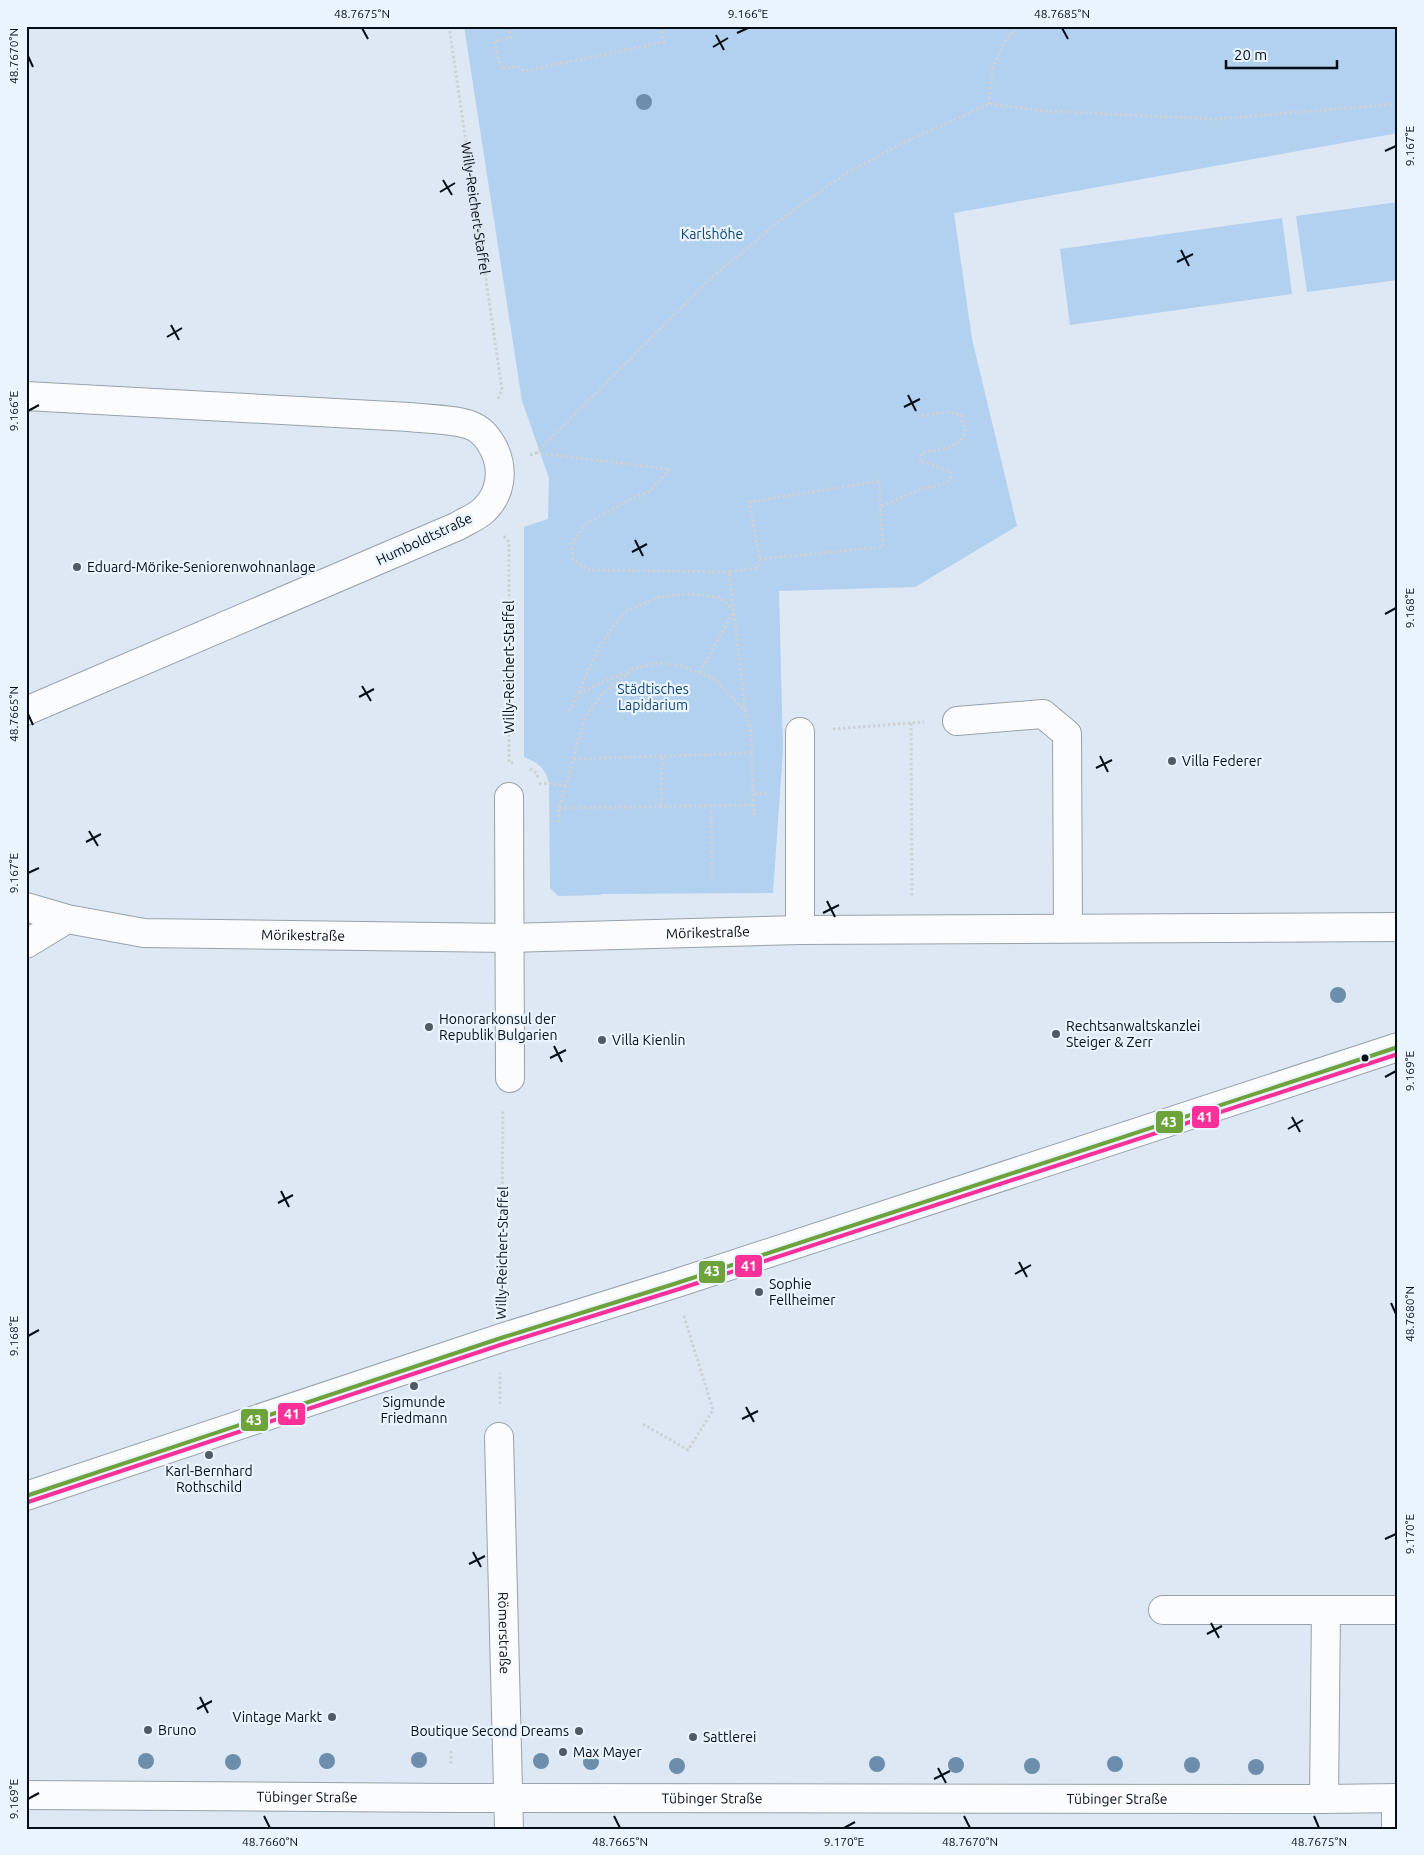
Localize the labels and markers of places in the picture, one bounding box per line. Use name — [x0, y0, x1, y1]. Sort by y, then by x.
place label: Eduard-Mörike-Seniorenwohnanlage — [87, 559, 316, 575]
marker: Eduard-Mörike-Seniorenwohnanlage — [71, 561, 83, 573]
place label: Villa Federer — [1182, 753, 1263, 769]
marker: Villa Federer — [1166, 755, 1178, 767]
place label: Honorarkonsul der Republik Bulgarien — [439, 1011, 557, 1043]
place label: Rechtsanwaltskanzlei Steiger & Zerr — [1066, 1018, 1200, 1050]
marker: Honorarkonsul der Republik Bulgarien — [423, 1021, 435, 1033]
marker: Rechtsanwaltskanzlei Steiger & Zerr — [1050, 1028, 1062, 1040]
place label: Villa Kienlin — [612, 1032, 686, 1048]
marker: Villa Kienlin — [596, 1034, 608, 1046]
unlabelled marker — [1360, 1053, 1370, 1063]
place label: Sophie Fellheimer — [769, 1276, 836, 1308]
marker: Sophie Fellheimer — [753, 1286, 765, 1298]
marker: Sigmunde Friedmann — [408, 1380, 420, 1392]
place label: Sigmunde Friedmann — [380, 1394, 448, 1426]
marker: Karl-Bernhard Rothschild — [203, 1449, 215, 1461]
place label: Karl-Bernhard Rothschild — [165, 1463, 253, 1495]
place label: Vintage Markt — [232, 1709, 322, 1725]
marker: Vintage Markt — [326, 1711, 338, 1723]
place label: Bruno — [158, 1722, 196, 1738]
place label: Boutique Second Dreams — [411, 1723, 569, 1739]
marker: Bruno — [142, 1724, 154, 1736]
marker: Boutique Second Dreams — [573, 1725, 585, 1737]
place label: Sattlerei — [703, 1729, 756, 1745]
marker: Sattlerei — [687, 1731, 699, 1743]
place label: Max Mayer — [573, 1744, 642, 1760]
marker: Max Mayer — [557, 1746, 569, 1758]

